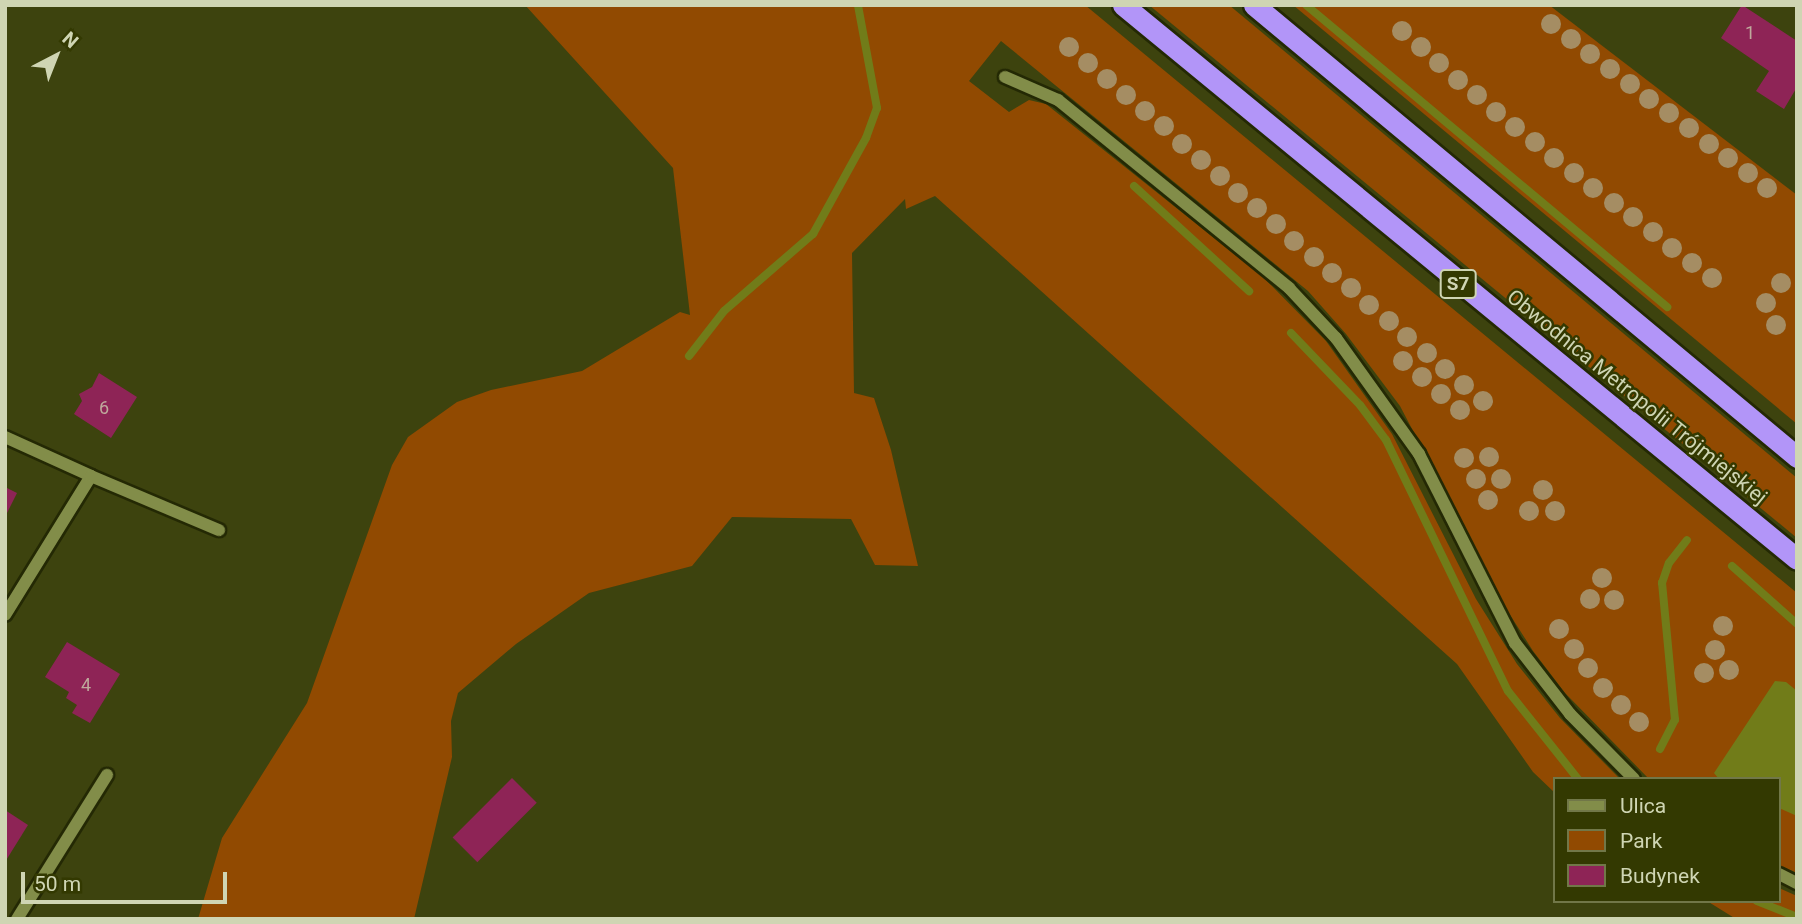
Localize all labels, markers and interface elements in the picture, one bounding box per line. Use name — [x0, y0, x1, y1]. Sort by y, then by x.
north arrow — [21, 21, 91, 91]
house number: 1 — [1745, 22, 1755, 44]
text: N — [58, 27, 83, 53]
road number: S7 — [1439, 268, 1477, 300]
street label: Obwodnica Metropolii Trójmiejskiej — [1502, 284, 1772, 510]
house number: 6 — [99, 397, 109, 419]
house number: 4 — [81, 674, 91, 696]
legend — [1554, 777, 1781, 903]
text: Ulica — [1620, 794, 1666, 818]
text: Park — [1620, 829, 1662, 853]
scale bar — [24, 858, 231, 902]
text: Budynek — [1620, 864, 1700, 888]
text: 50 m — [34, 872, 81, 896]

